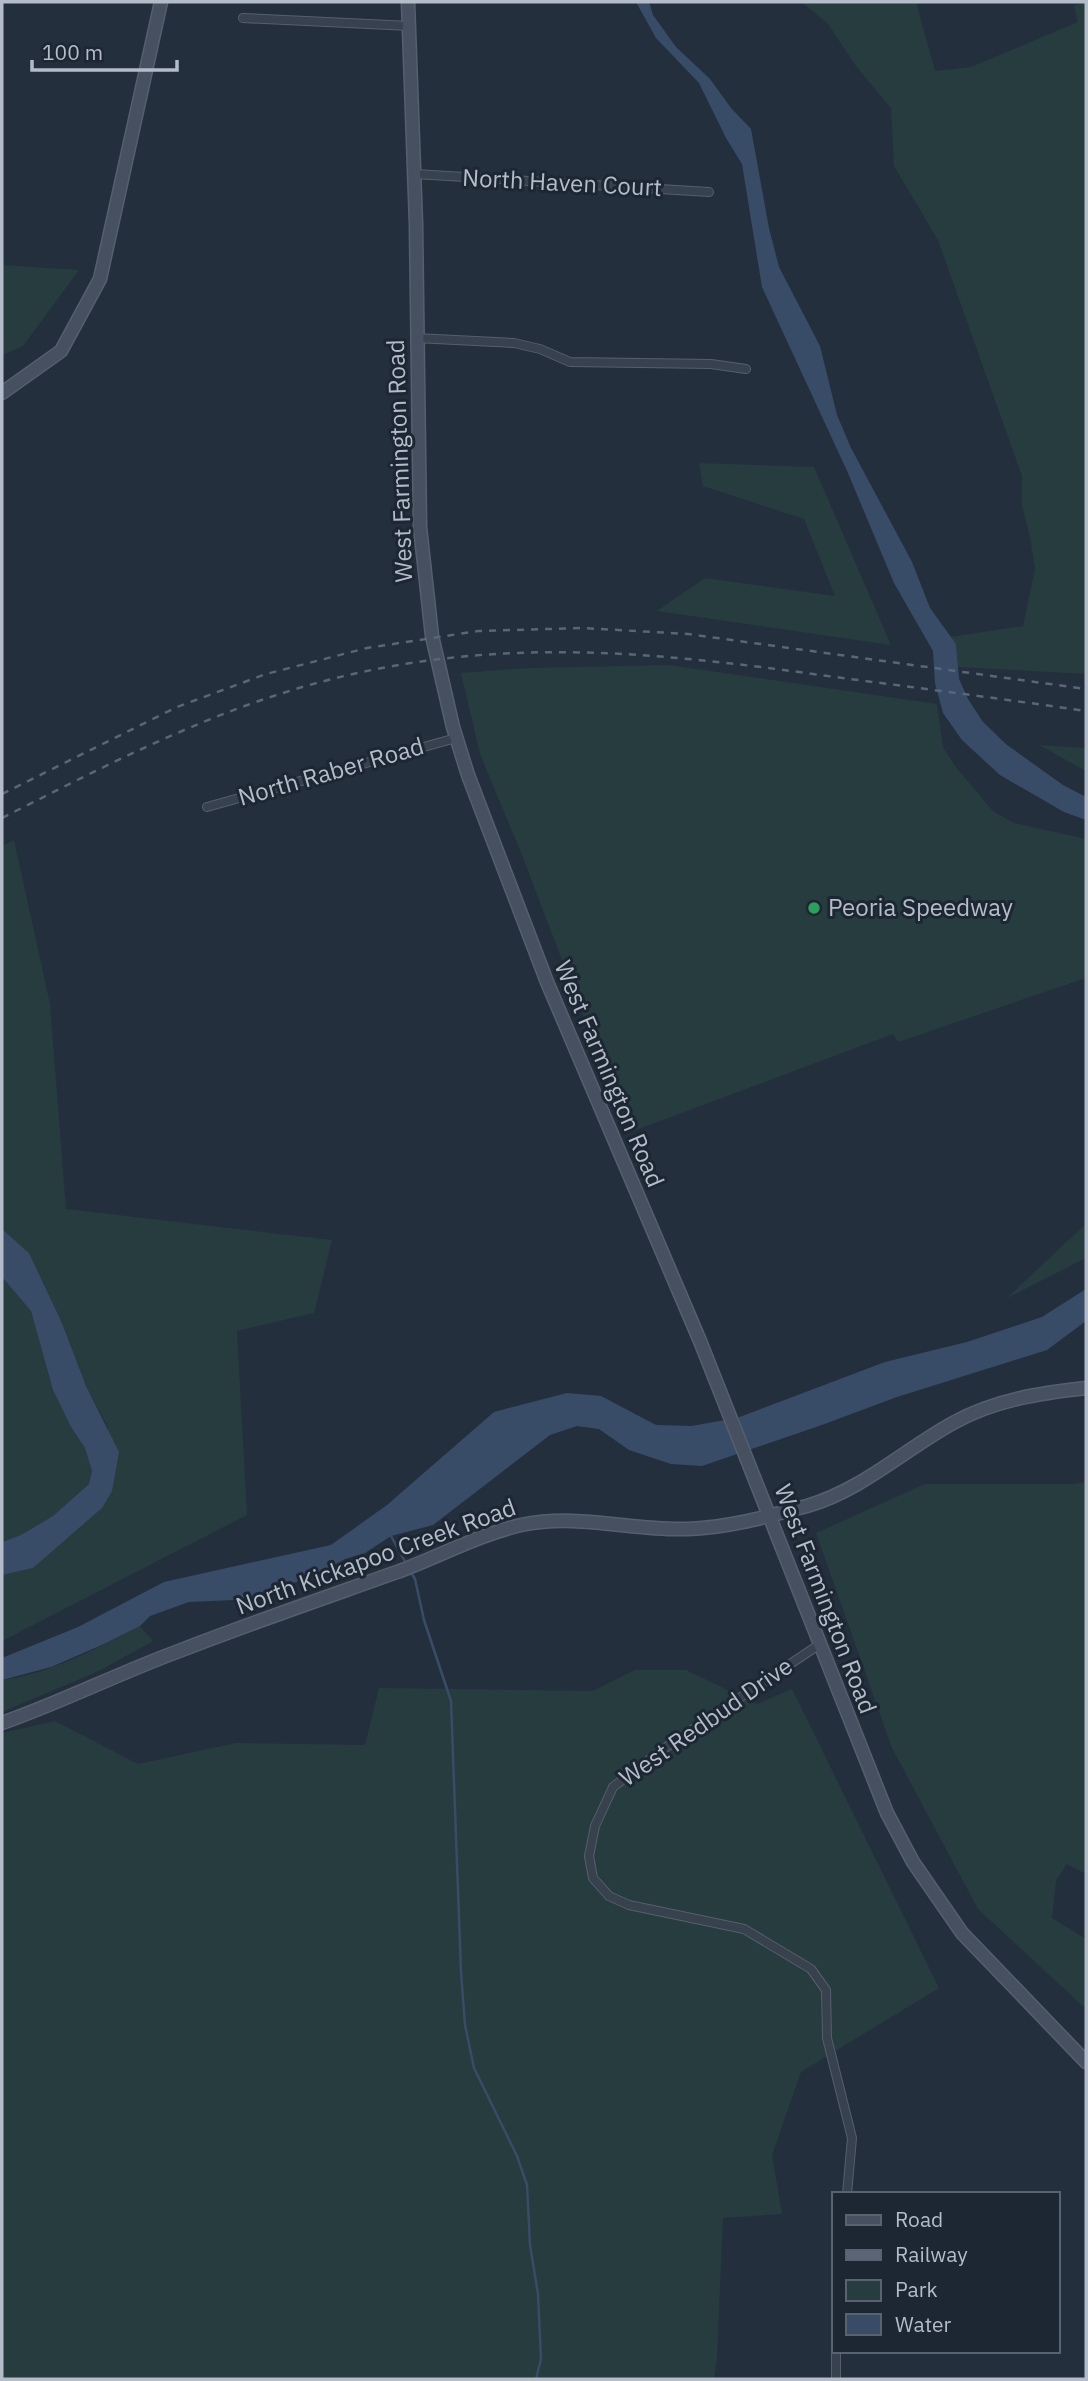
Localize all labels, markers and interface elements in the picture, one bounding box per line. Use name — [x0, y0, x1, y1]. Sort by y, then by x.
scale bar — [32, 28, 177, 72]
text: 100 m — [42, 38, 103, 66]
street label: North Haven Court — [461, 161, 663, 203]
street label: West Farmington Road — [379, 339, 419, 583]
street label: North Raber Road — [234, 729, 427, 813]
place label: Peoria Speedway — [828, 891, 1013, 923]
marker: Peoria Speedway — [806, 900, 822, 916]
street label: West Farmington Road — [548, 955, 672, 1192]
street label: West Farmington Road — [767, 1479, 884, 1718]
street label: North Kickapoo Creek Road — [231, 1490, 520, 1622]
street label: West Redbud Drive — [612, 1649, 798, 1793]
legend — [832, 2192, 1060, 2353]
text: Road — [895, 2205, 943, 2233]
text: Railway — [895, 2240, 968, 2268]
text: Park — [895, 2275, 938, 2303]
text: Water — [895, 2310, 952, 2338]

